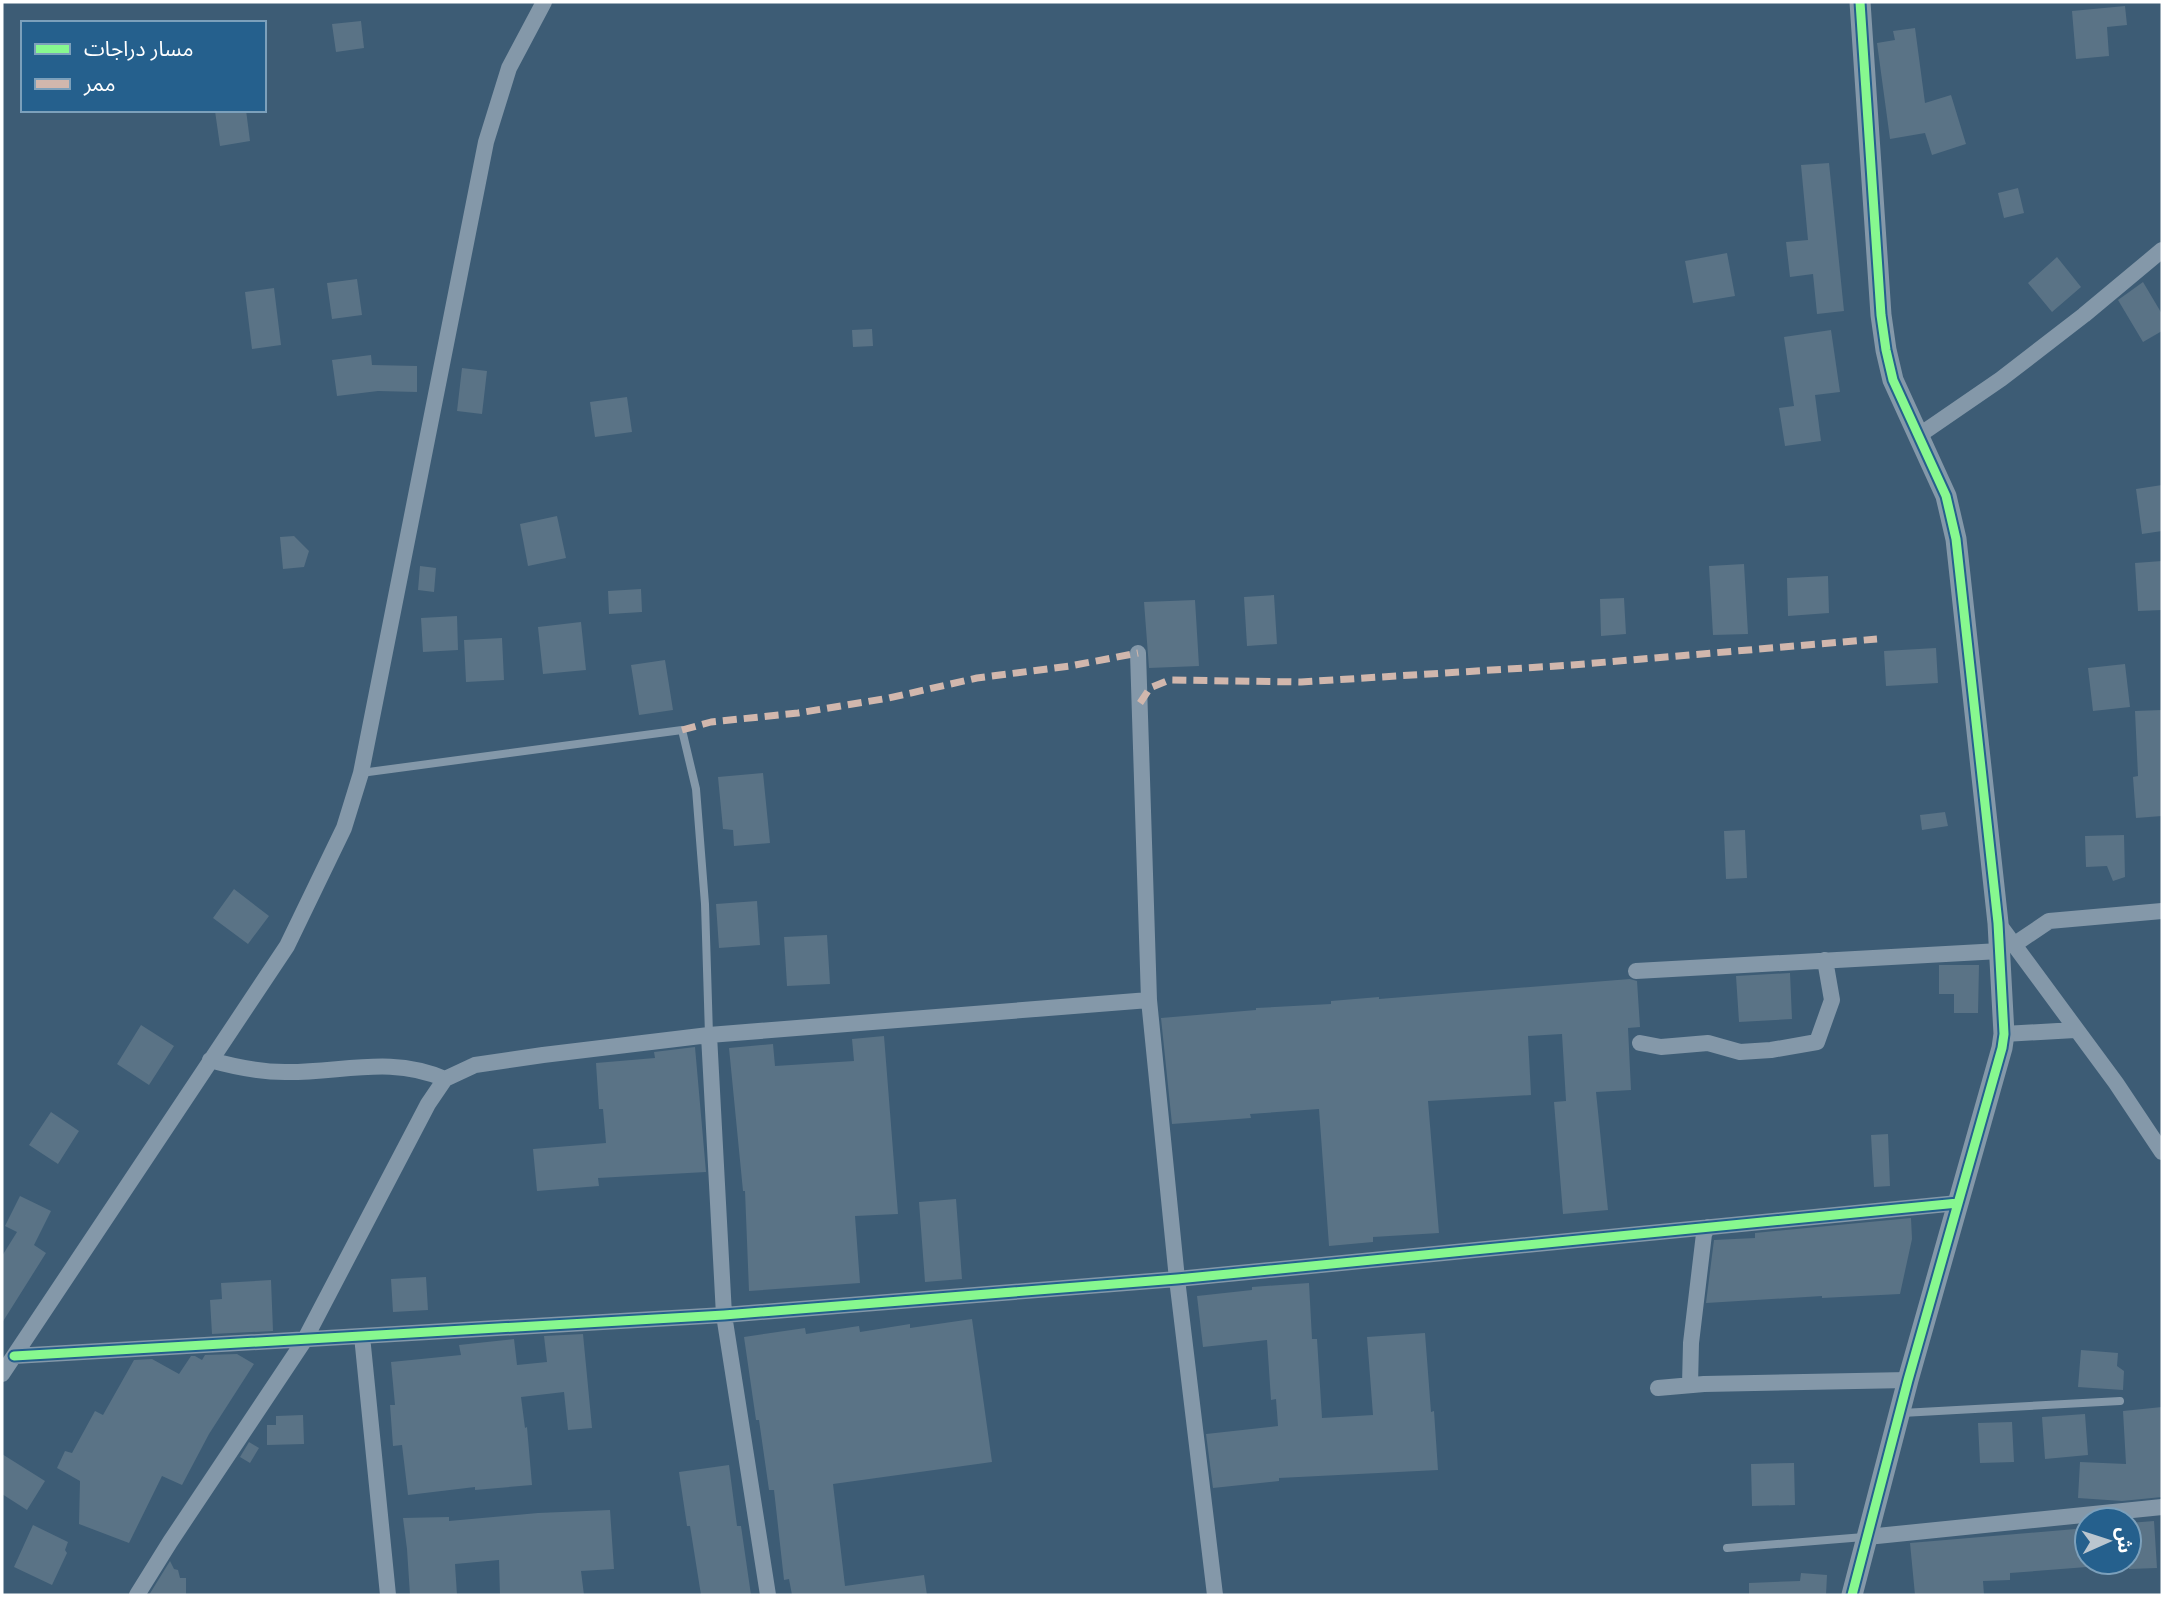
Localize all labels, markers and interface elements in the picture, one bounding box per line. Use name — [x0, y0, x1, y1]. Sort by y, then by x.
legend — [21, 21, 266, 112]
text: مسار دراجات — [84, 35, 193, 61]
text: ممر — [83, 70, 115, 96]
north arrow — [2073, 1506, 2143, 1576]
text: ش — [2113, 1526, 2138, 1554]

